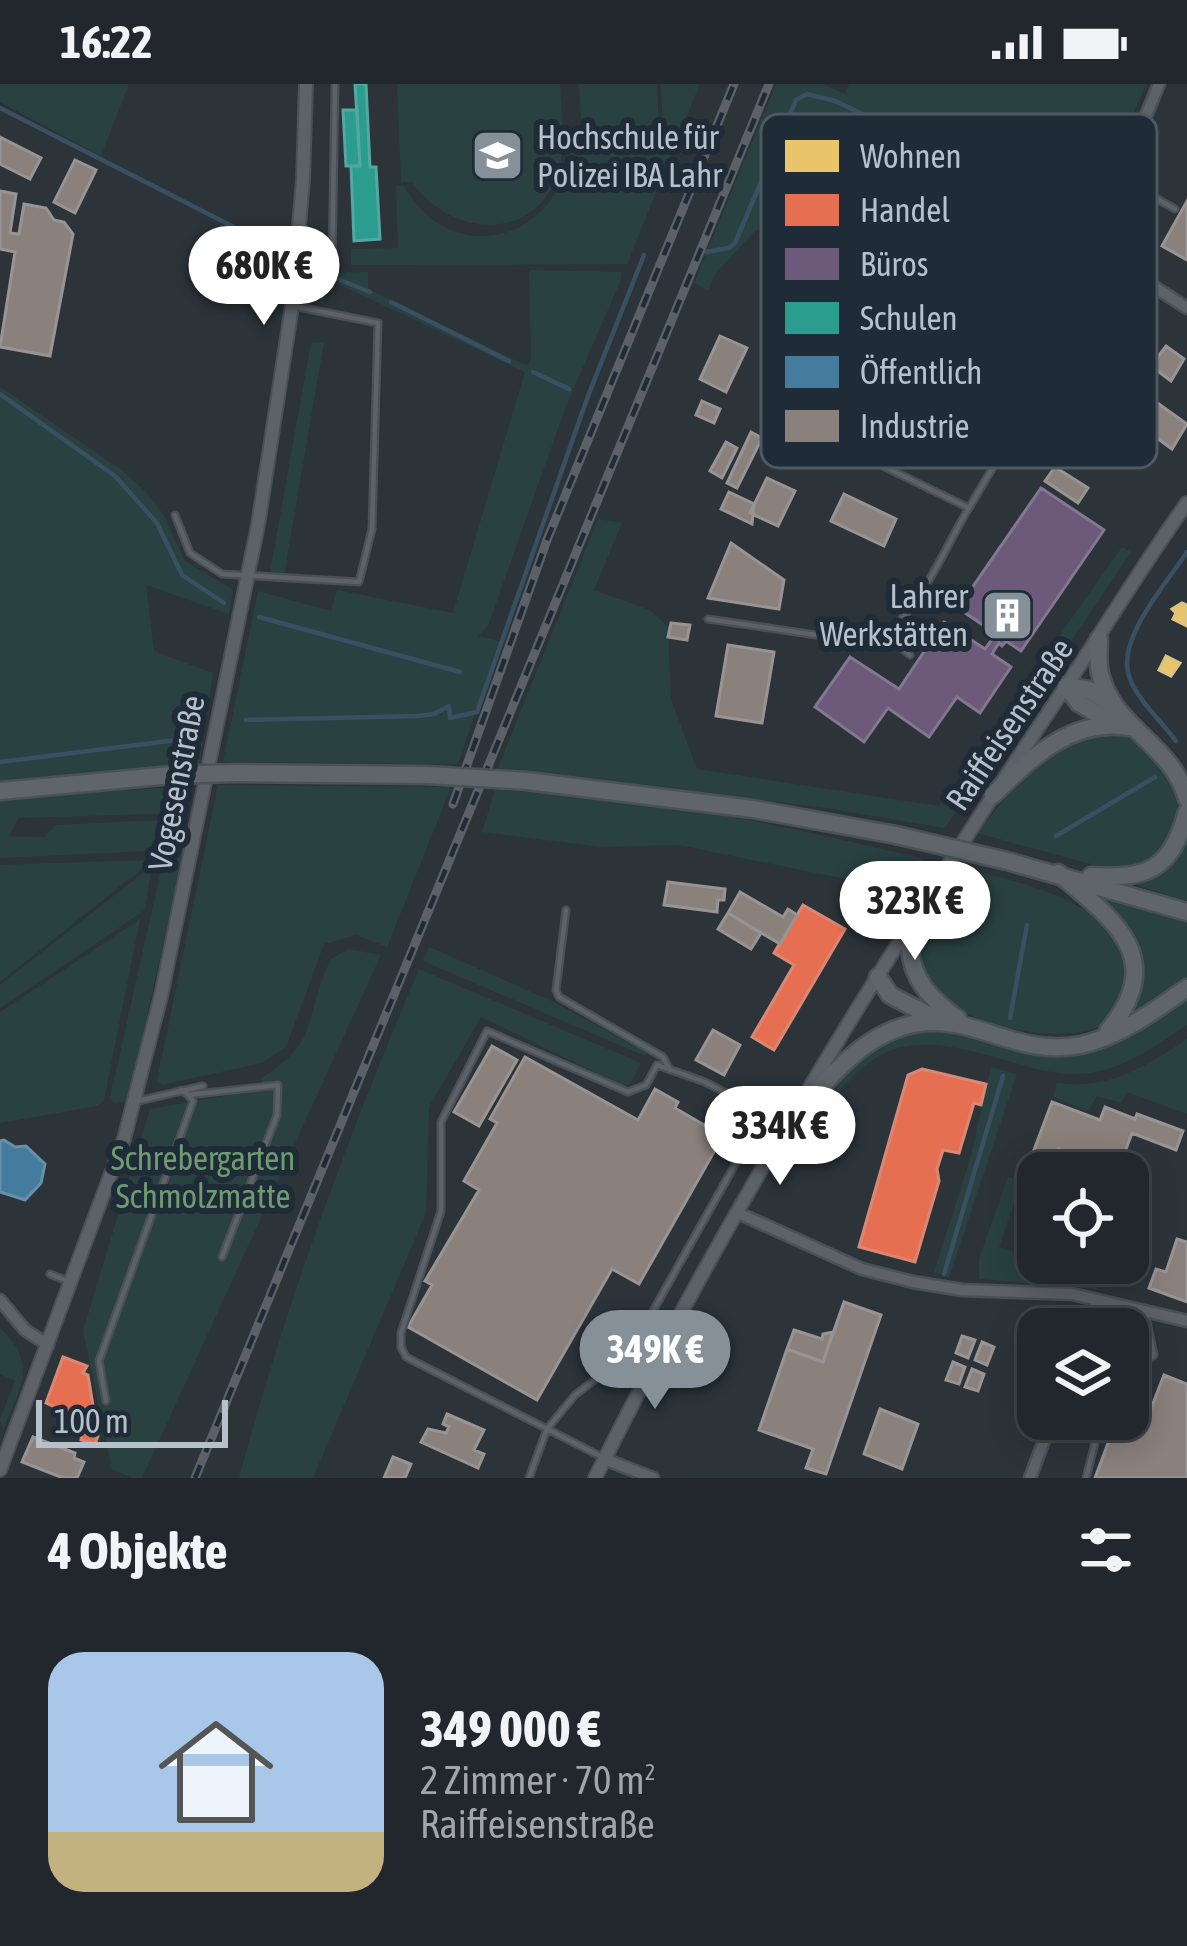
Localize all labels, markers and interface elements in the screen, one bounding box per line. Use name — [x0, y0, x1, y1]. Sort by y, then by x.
text: 16:22 — [60, 16, 153, 68]
legend — [761, 114, 1157, 468]
place label: Hochschule für Polizei IBA Lahr — [537, 118, 723, 194]
school or university icon: Hochschule für Polizei IBA Lahr — [470, 128, 526, 184]
text: Wohnen — [860, 137, 961, 175]
text: Handel — [860, 191, 950, 229]
pin: 680K € — [166, 226, 362, 328]
text: 680K € — [216, 243, 313, 287]
text: Büros — [860, 245, 928, 283]
text: Schulen — [860, 299, 957, 337]
text: Öffentlich — [860, 353, 982, 391]
text: Industrie — [860, 407, 969, 445]
place label: Lahrer Werkstätten — [820, 577, 969, 653]
building icon: Lahrer Werkstätten — [979, 587, 1035, 643]
street label: Raiffeisenstraße — [938, 631, 1080, 817]
street label: Vogesenstraße — [140, 692, 212, 874]
pin: 323K € — [817, 861, 1013, 963]
text: 323K € — [867, 878, 964, 922]
pin: 334K € — [682, 1086, 878, 1188]
text: 334K € — [732, 1103, 829, 1147]
park label: Schrebergarten Schmolzmatte — [111, 1139, 295, 1215]
map controls — [1017, 1152, 1149, 1440]
button: locate — [1017, 1152, 1149, 1284]
button: layers — [1017, 1308, 1149, 1440]
pin: 349K € — [557, 1310, 753, 1412]
text: 349K € — [607, 1327, 704, 1371]
scale bar — [36, 1394, 228, 1447]
text: 100 m — [54, 1402, 129, 1440]
icon: filters — [1073, 1517, 1139, 1583]
text: 4 Objekte — [48, 1521, 228, 1580]
text: 349 000 € — [420, 1699, 601, 1758]
icon: home — [144, 1700, 288, 1844]
text: 2 Zimmer · 70 m² — [420, 1758, 656, 1802]
text: Raiffeisenstraße — [420, 1802, 655, 1846]

